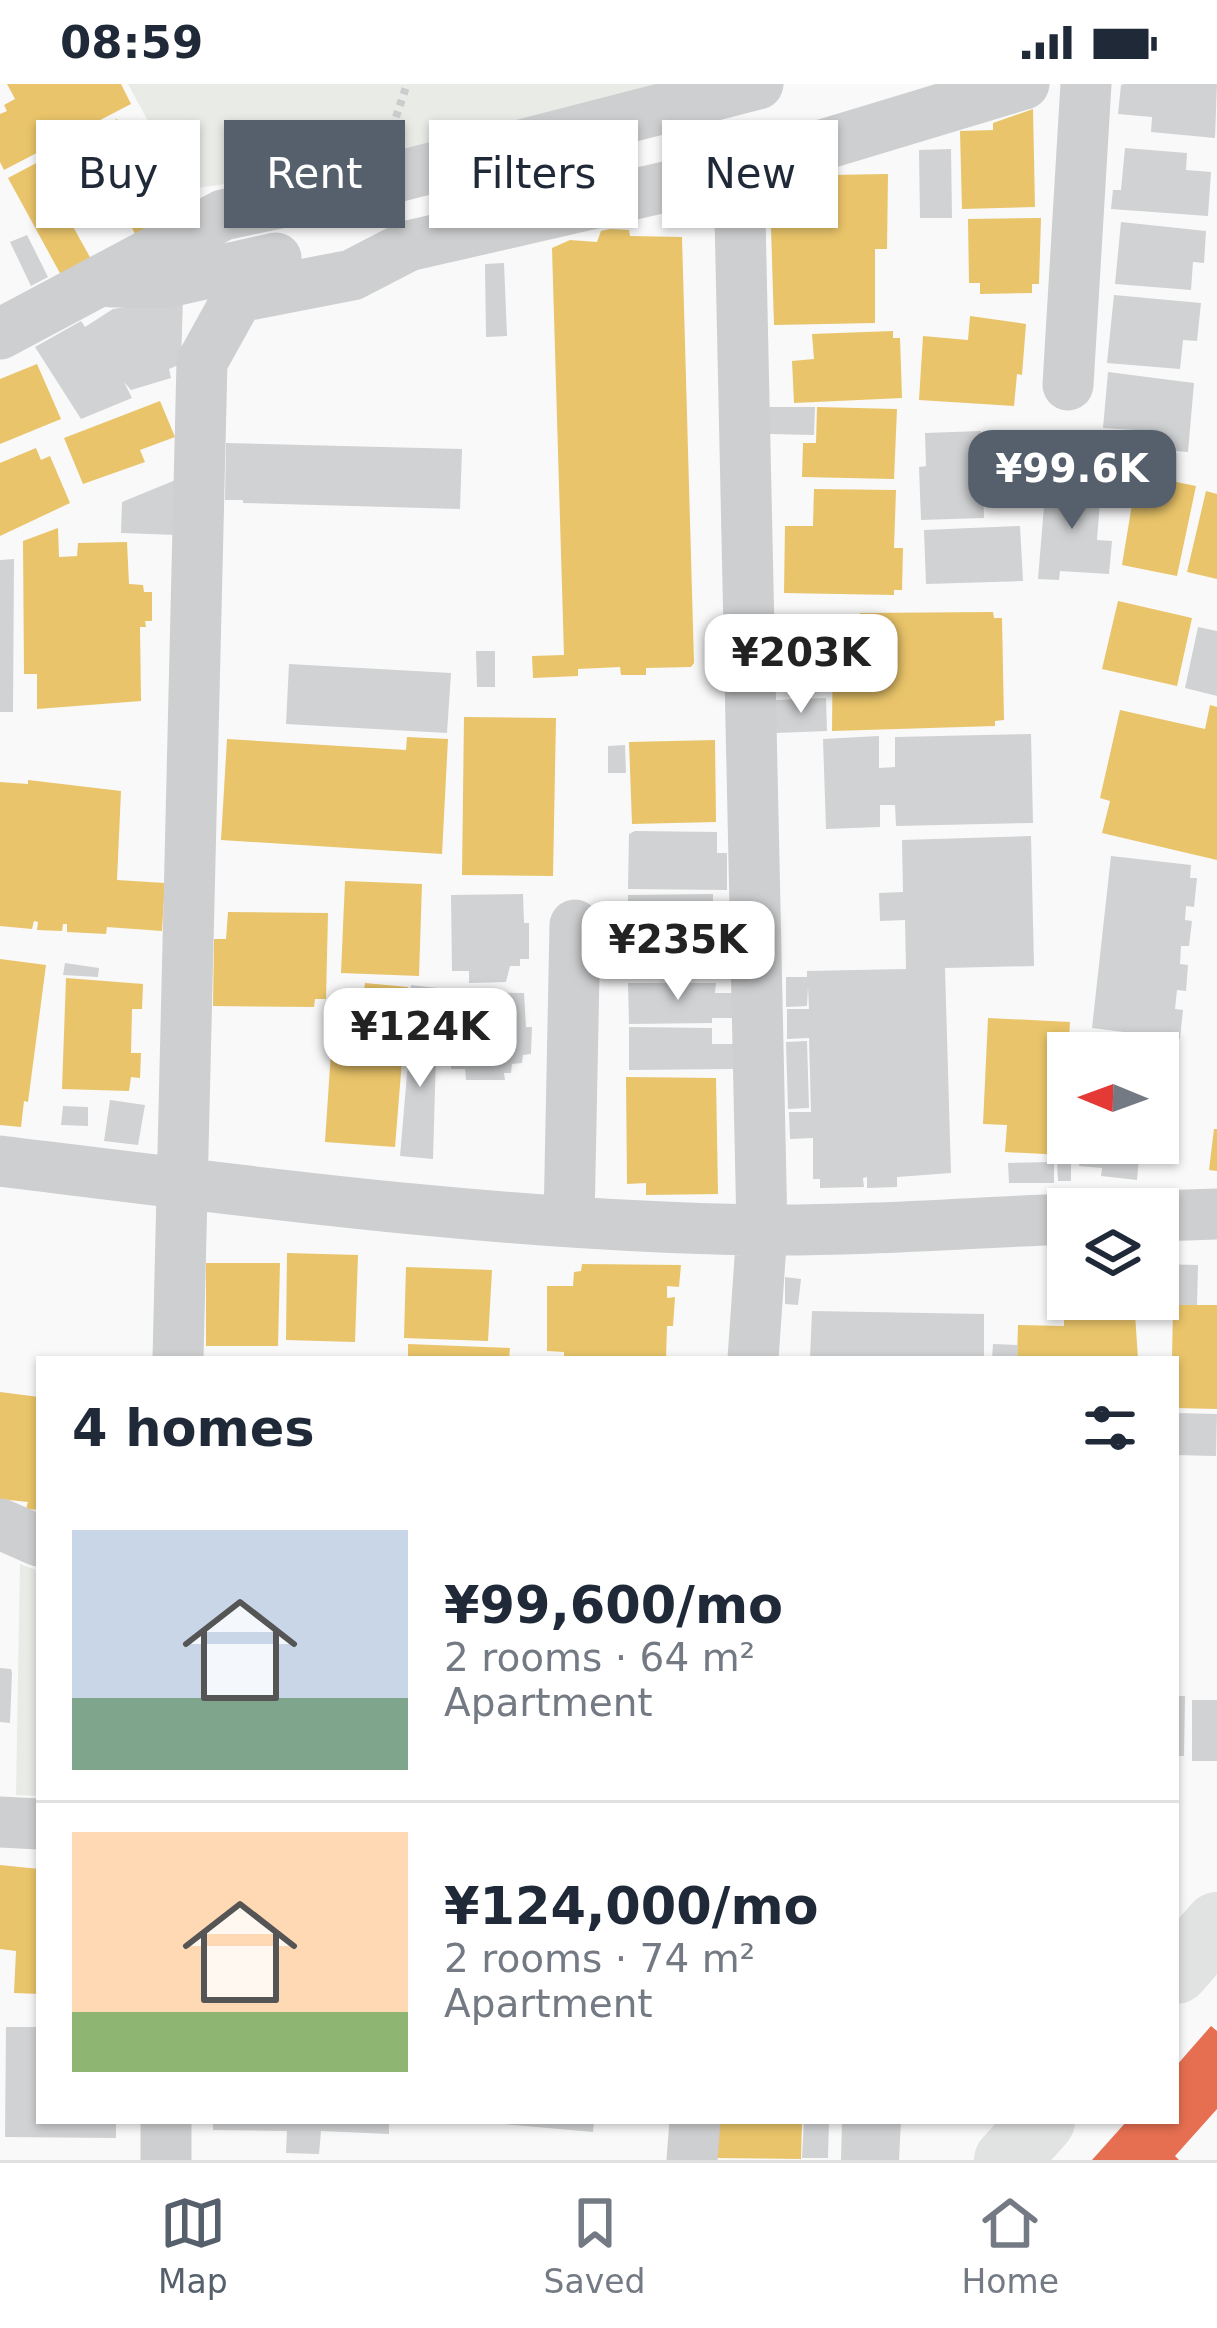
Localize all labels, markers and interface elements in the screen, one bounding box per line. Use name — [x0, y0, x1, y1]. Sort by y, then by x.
text: 08:59 — [60, 16, 203, 69]
chip: Buy — [36, 120, 200, 228]
chip: Rent — [224, 120, 405, 228]
chip: Filters — [429, 120, 638, 228]
chip: New — [662, 120, 838, 228]
pin: ¥99.6K — [974, 430, 1170, 532]
text: ¥99.6K — [995, 446, 1149, 491]
pin: ¥203K — [717, 614, 885, 716]
text: ¥203K — [732, 630, 870, 675]
pin: ¥235K — [594, 901, 762, 1003]
text: ¥235K — [609, 917, 747, 962]
pin: ¥124K — [336, 988, 504, 1090]
text: ¥124K — [351, 1004, 489, 1049]
north arrow — [1047, 1032, 1179, 1164]
map controls — [1047, 1032, 1179, 1320]
button: layers — [1047, 1188, 1179, 1320]
icon: filters — [1077, 1395, 1143, 1461]
text: 4 homes — [72, 1399, 315, 1458]
text: ¥99,600/mo — [444, 1576, 783, 1635]
icon: home — [168, 1578, 312, 1722]
text: 2 rooms · 64 m² — [444, 1635, 755, 1680]
text: Apartment — [444, 1680, 653, 1725]
text: ¥124,000/mo — [444, 1877, 819, 1936]
icon: home — [168, 1880, 312, 2024]
text: 2 rooms · 74 m² — [444, 1936, 755, 1981]
text: Apartment — [444, 1981, 653, 2026]
tab: Map — [158, 2190, 228, 2301]
tab: Saved — [544, 2190, 646, 2301]
tab: Home — [962, 2190, 1059, 2301]

